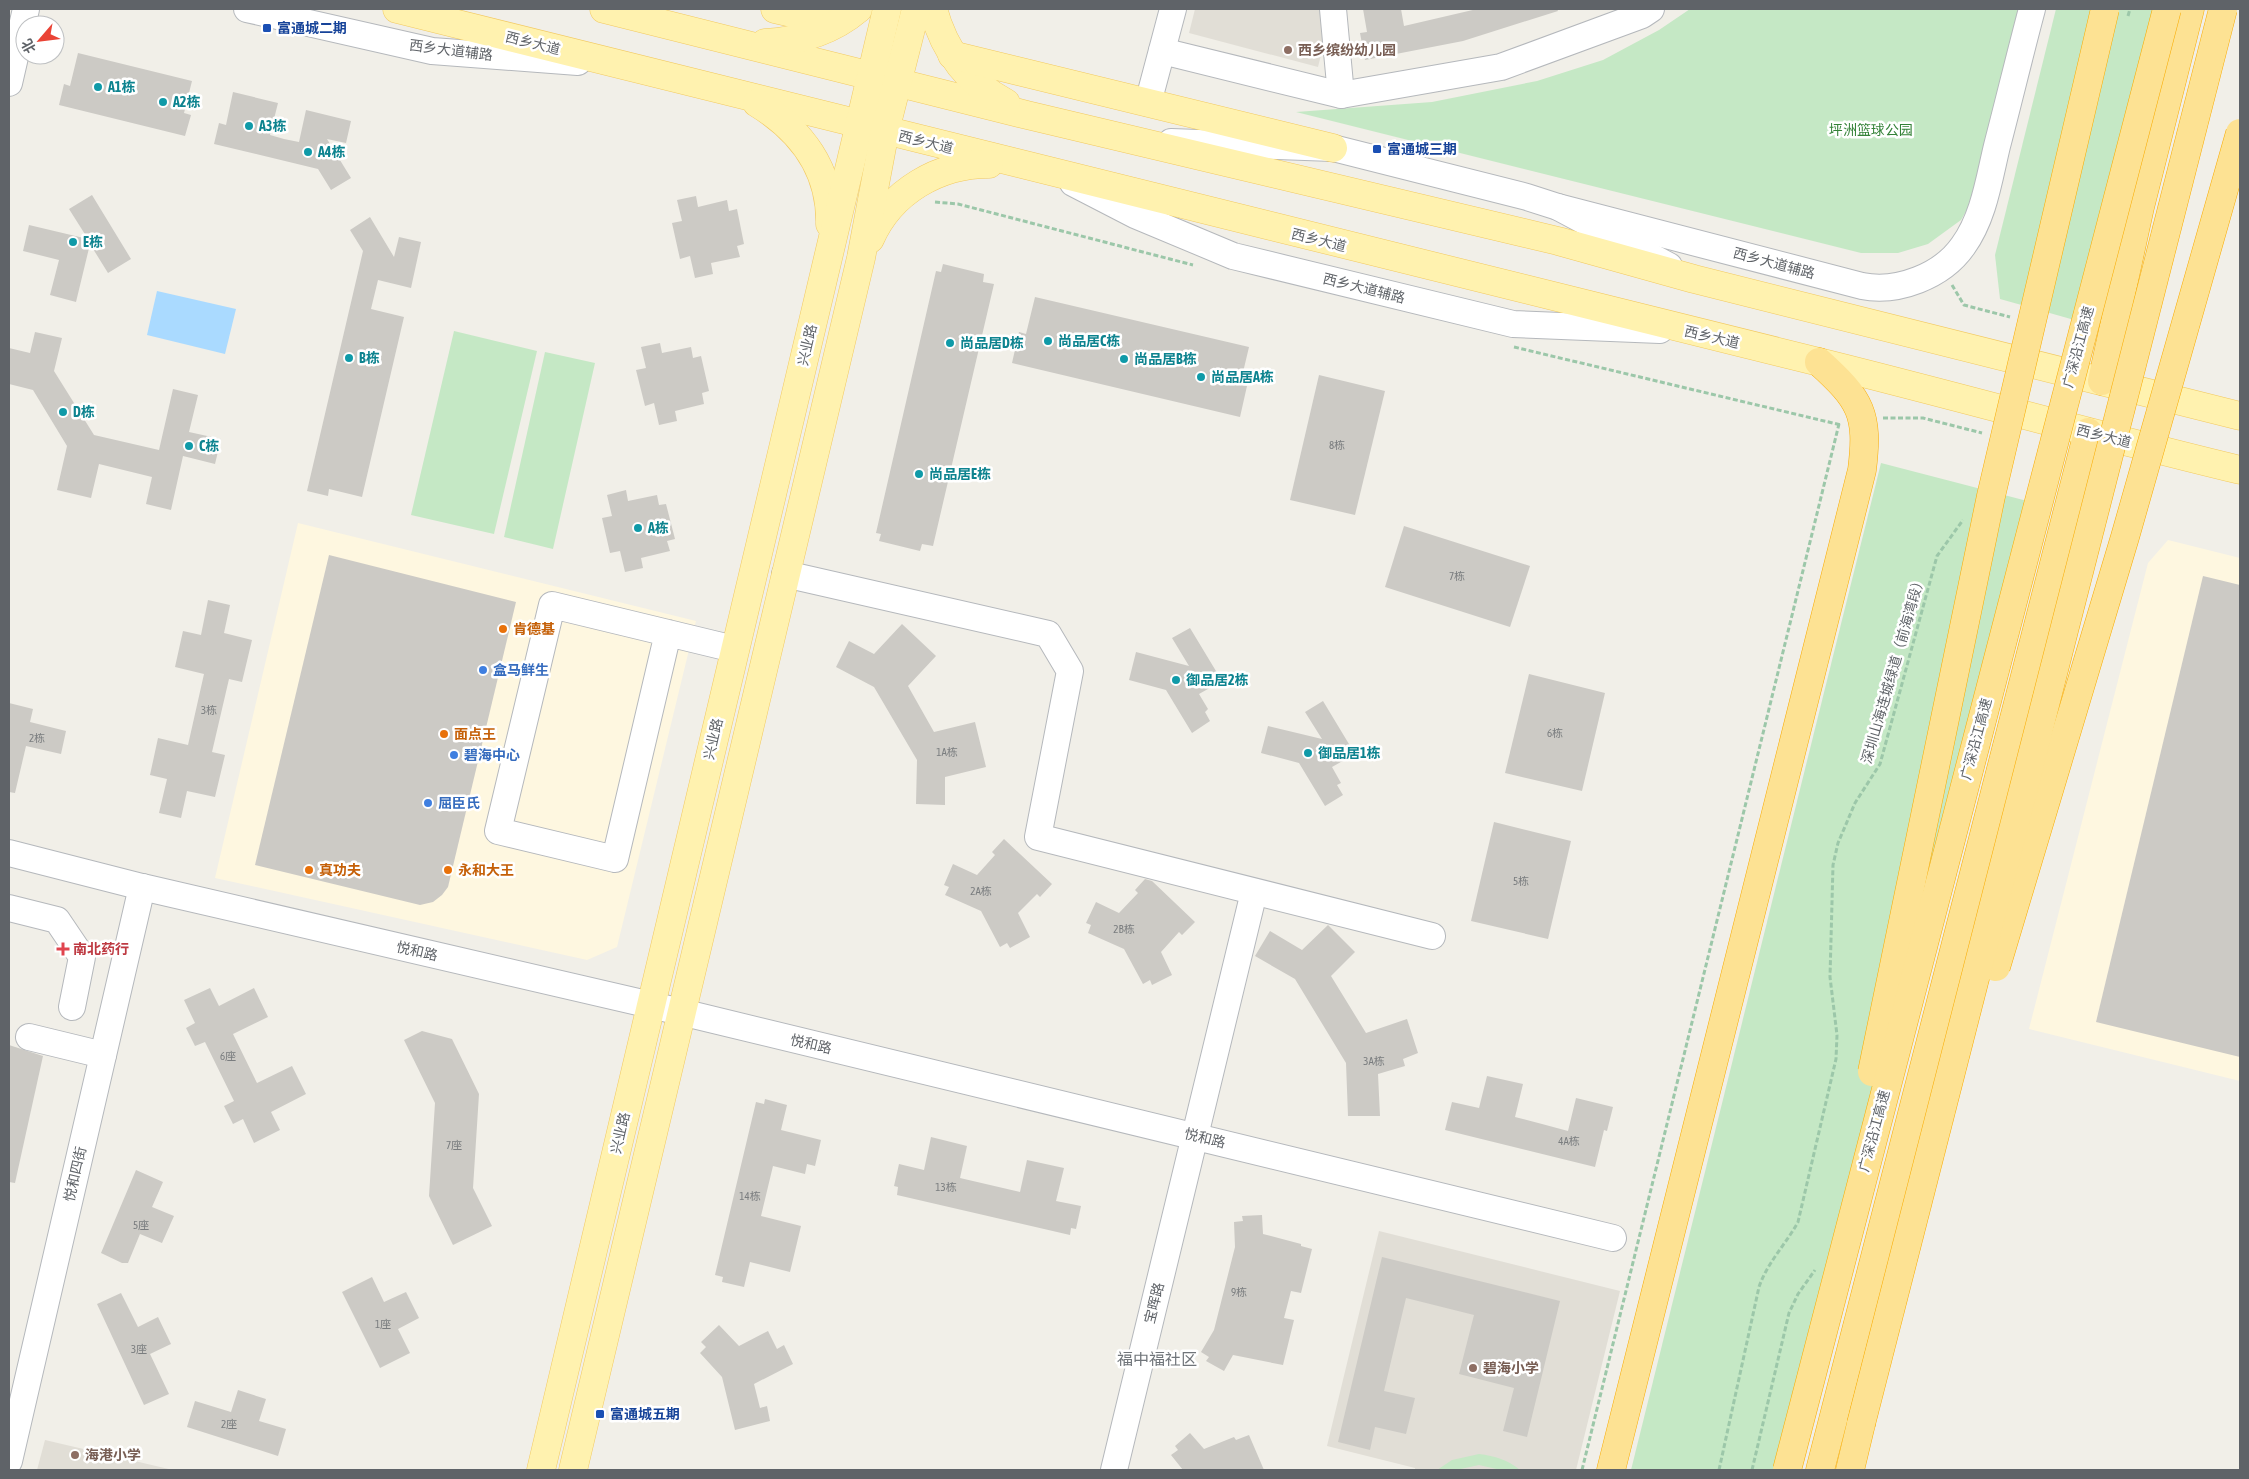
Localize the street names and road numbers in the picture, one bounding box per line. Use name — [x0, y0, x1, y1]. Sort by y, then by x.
street label: 西乡大道 — [504, 28, 562, 58]
street label: 西乡大道辅路 — [408, 37, 494, 63]
street label: 西乡大道 — [897, 127, 955, 157]
street label: 西乡大道 — [1290, 225, 1348, 255]
street label: 西乡大道辅路 — [1731, 244, 1817, 282]
street label: 西乡大道辅路 — [1321, 270, 1407, 306]
street label: 广深沿江高速 — [2059, 304, 2097, 390]
street label: 兴业路 — [794, 323, 820, 367]
street label: 西乡大道 — [1683, 323, 1741, 351]
street label: 西乡大道 — [2075, 421, 2133, 451]
street label: 深圳山海连城绿道（前海湾段） — [1858, 573, 1928, 765]
street label: 广深沿江高速 — [1957, 696, 1995, 782]
street label: 兴业路 — [700, 717, 726, 761]
street label: 悦和路 — [395, 938, 439, 964]
street label: 悦和路 — [789, 1031, 833, 1057]
street label: 广深沿江高速 — [1855, 1088, 1893, 1174]
street label: 兴业路 — [607, 1111, 633, 1155]
street label: 悦和路 — [1183, 1125, 1227, 1151]
street label: 悦和四街 — [61, 1145, 89, 1203]
street label: 宝晖路 — [1141, 1281, 1167, 1325]

